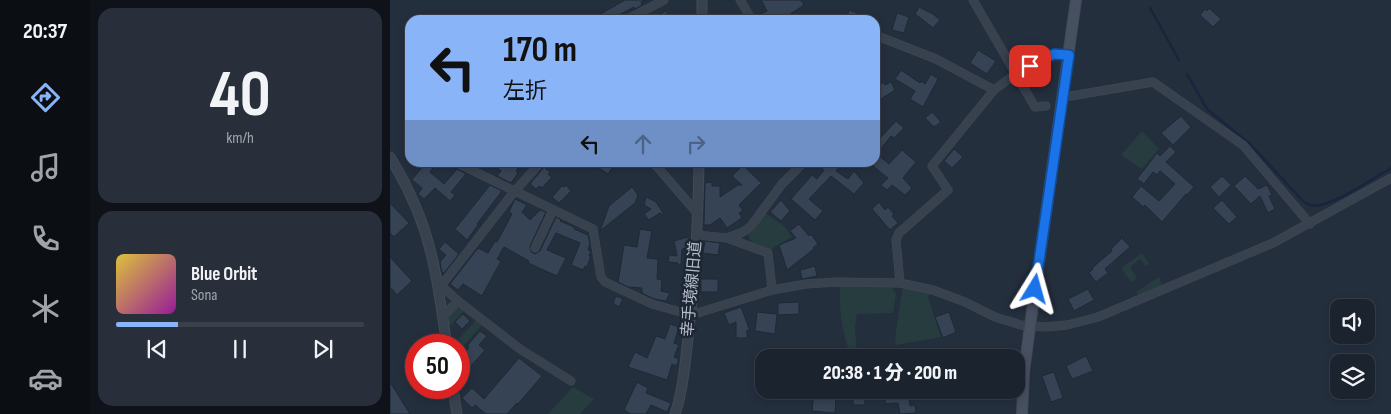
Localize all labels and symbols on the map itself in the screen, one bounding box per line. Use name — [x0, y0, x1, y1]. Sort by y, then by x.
pin — [1009, 45, 1051, 87]
street label: 幸手境線旧道 — [678, 240, 706, 338]
position arrow — [1008, 262, 1060, 314]
speed limit sign: 50 — [405, 334, 470, 399]

